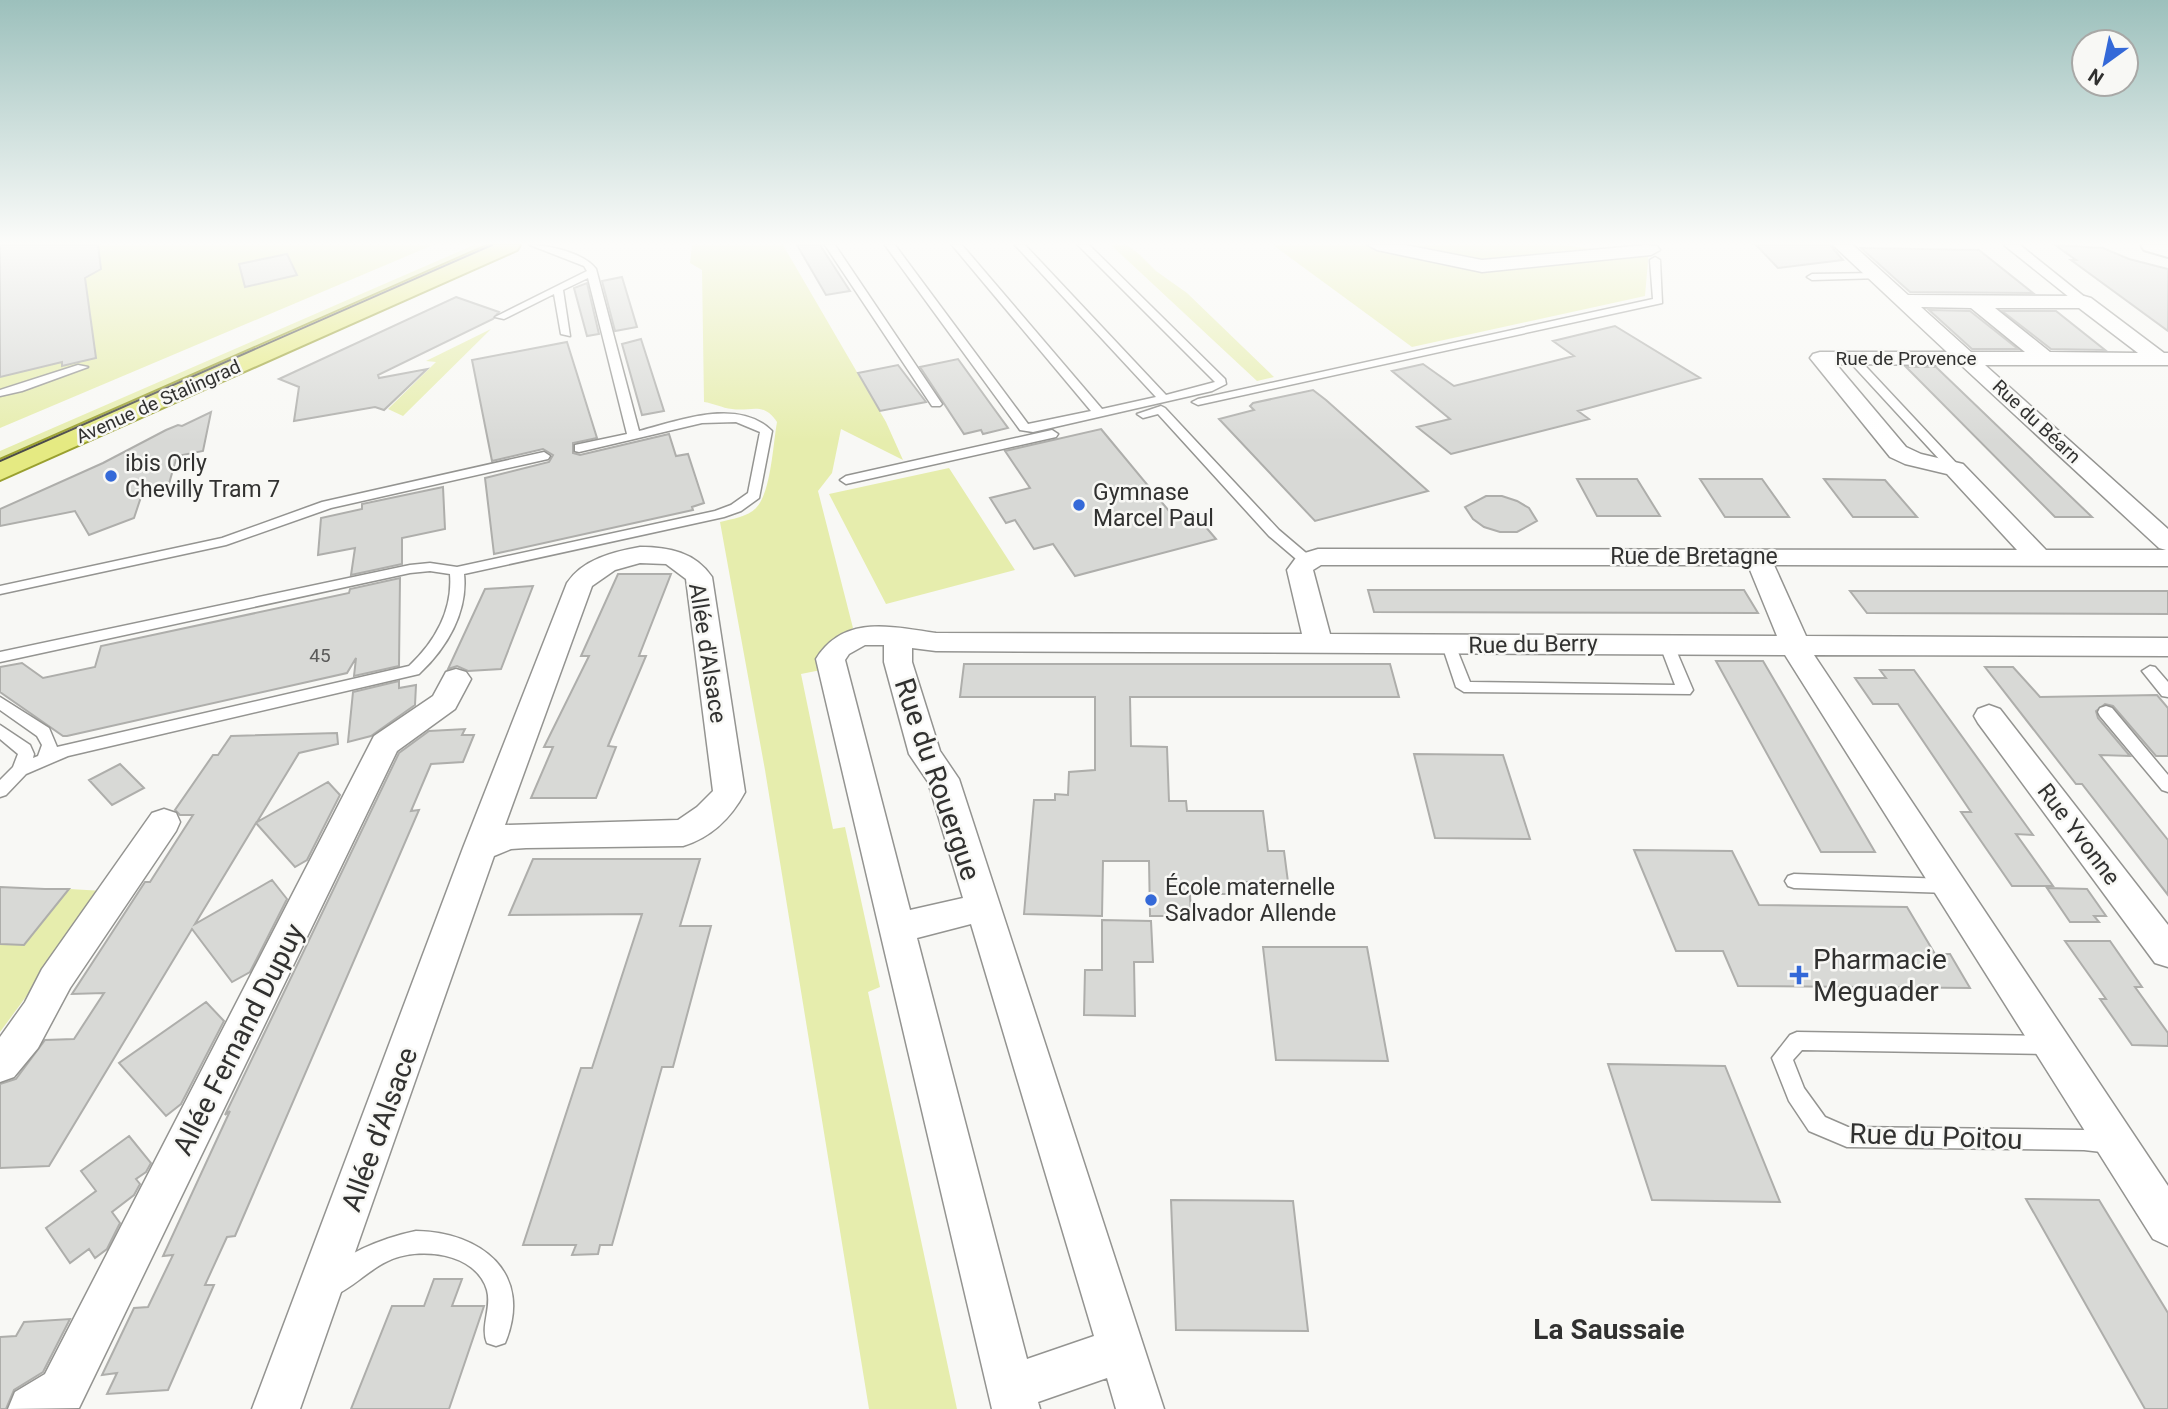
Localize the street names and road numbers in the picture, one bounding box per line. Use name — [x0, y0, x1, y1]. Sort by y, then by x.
street label: Rue de Provence — [1835, 347, 1977, 370]
street label: Avenue de Stalingrad — [72, 355, 244, 448]
street label: Rue du Béarn — [1988, 375, 2085, 468]
street label: Rue de Bretagne — [1610, 543, 1778, 570]
street label: Allée d'Alsace — [683, 581, 732, 725]
street label: Rue du Berry — [1468, 630, 1598, 659]
street label: Rue du Rouergue — [888, 674, 988, 884]
street label: Rue Yvonne — [2032, 778, 2126, 890]
street label: Allée Fernand Dupuy — [166, 918, 311, 1160]
street label: Allée d'Alsace — [335, 1043, 424, 1216]
street label: Rue du Poitou — [1849, 1117, 2023, 1156]

